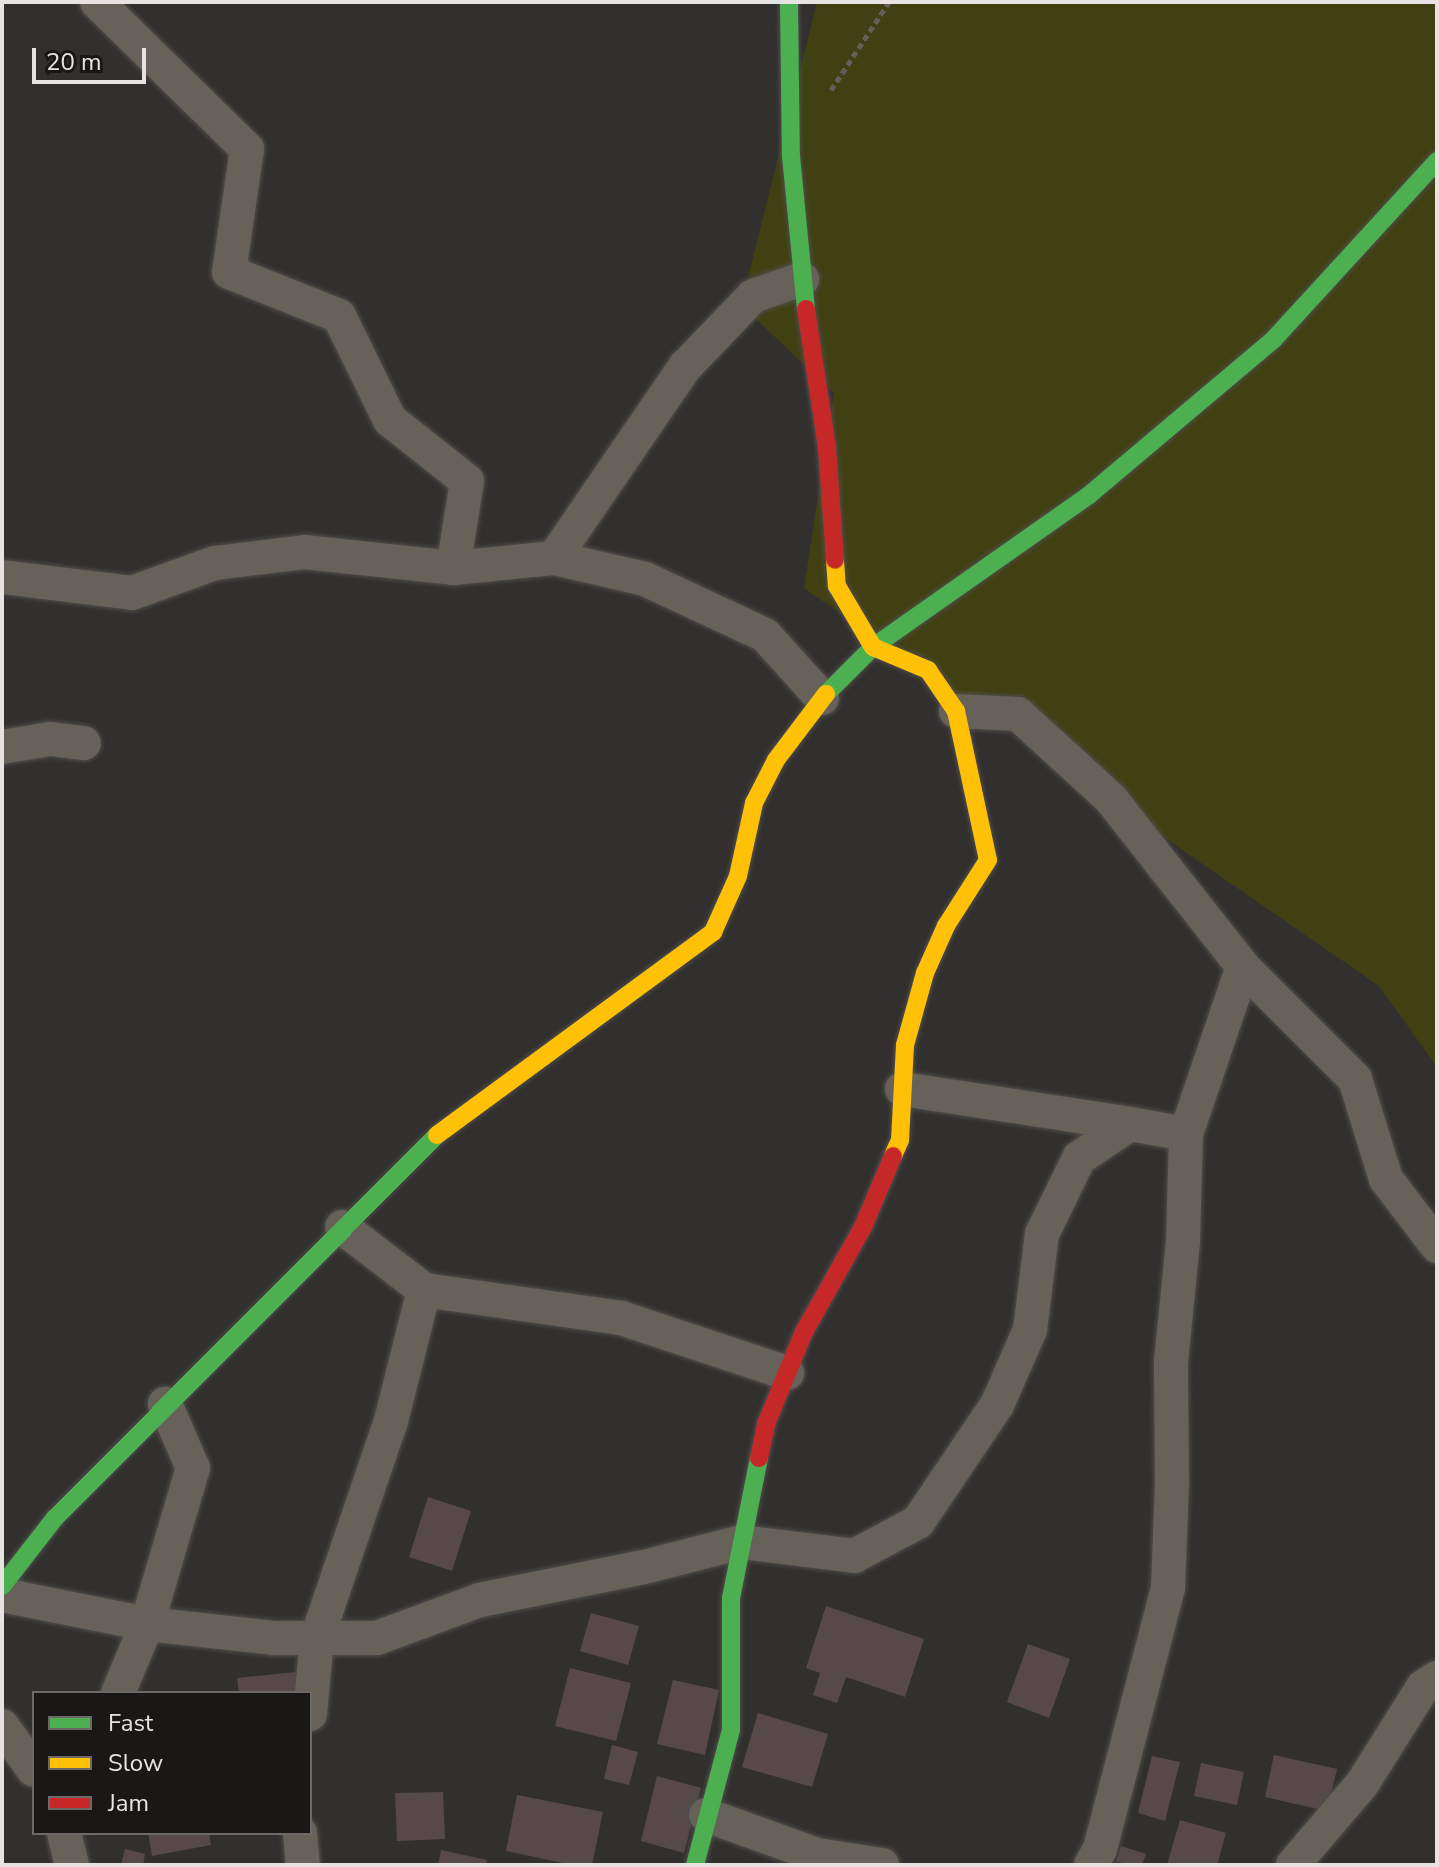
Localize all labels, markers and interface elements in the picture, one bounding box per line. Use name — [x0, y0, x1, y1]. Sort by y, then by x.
scale bar — [36, 32, 150, 82]
text: 20 m — [46, 46, 102, 78]
legend — [32, 1691, 312, 1835]
text: Fast — [108, 1707, 153, 1739]
text: Slow — [108, 1747, 163, 1779]
text: Jam — [108, 1787, 149, 1819]

